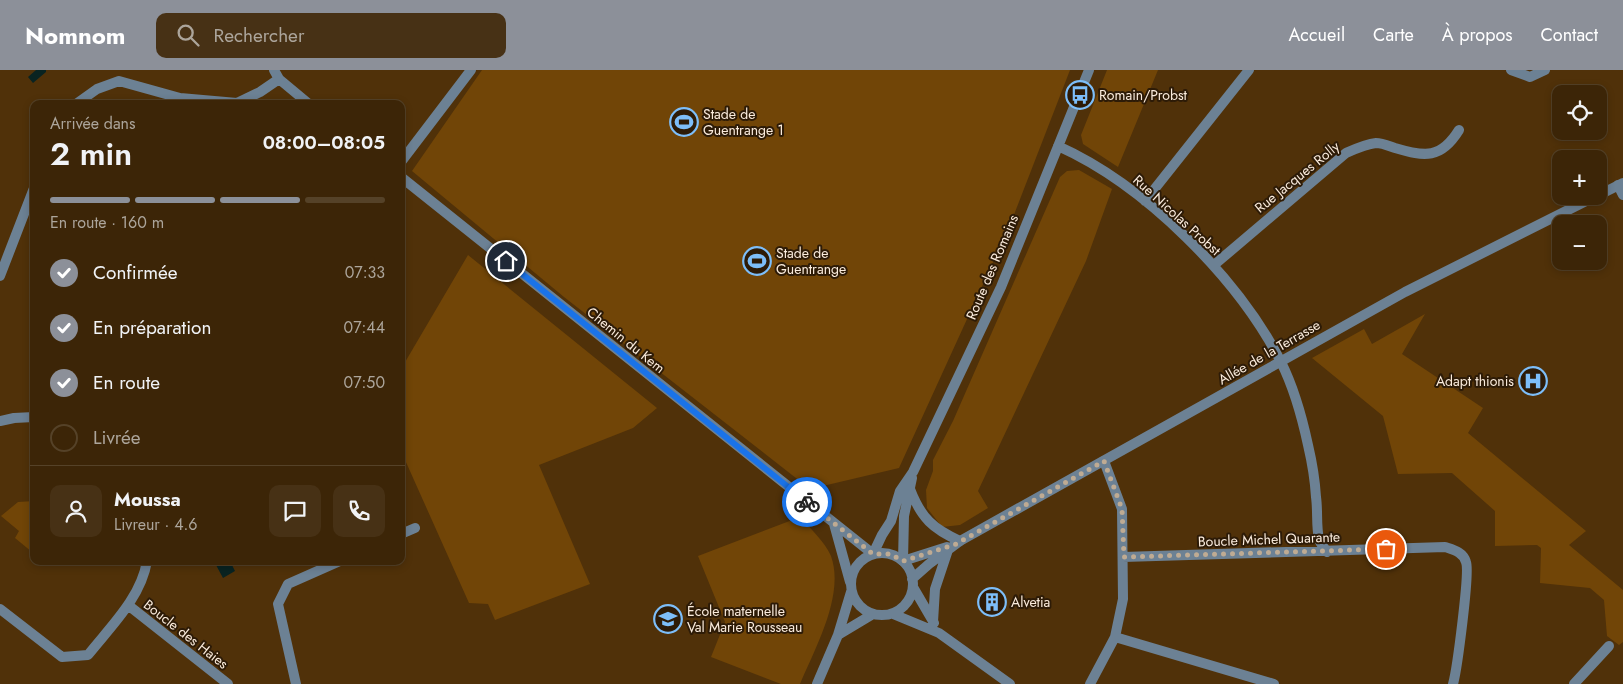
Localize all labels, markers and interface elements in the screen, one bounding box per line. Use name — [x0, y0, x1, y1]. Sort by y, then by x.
search box — [156, 13, 506, 58]
text: Nomnom — [25, 18, 126, 53]
icon: search — [174, 21, 202, 49]
text: Rechercher — [214, 22, 304, 49]
text: Accueil — [1288, 22, 1345, 48]
text: Carte — [1373, 22, 1414, 48]
text: À propos — [1442, 22, 1512, 48]
text: Contact — [1540, 22, 1598, 48]
bus stop icon: Romain/Probst — [1065, 80, 1095, 110]
place label: Romain/Probst — [1099, 85, 1188, 105]
map controls — [1552, 85, 1607, 270]
button: locate — [1552, 85, 1607, 140]
place label: Stade de Guentrange 1 — [703, 104, 784, 140]
sports icon: Stade de Guentrange 1 — [669, 107, 699, 137]
text: Arrivée dans — [50, 112, 135, 135]
text: 08:00–08:05 — [263, 129, 385, 156]
text: 2 min — [50, 131, 132, 177]
street label: Rue Jacques Rolly — [1250, 136, 1344, 217]
button: + — [1552, 150, 1607, 205]
street label: Rue Nicolas Probst — [1129, 170, 1226, 260]
text: En route · 160 m — [50, 211, 164, 234]
street label: Route des Romains — [961, 211, 1023, 323]
button: − — [1552, 215, 1607, 270]
pin — [485, 240, 527, 282]
place label: Stade de Guentrange — [776, 243, 846, 279]
sports icon: Stade de Guentrange — [742, 246, 772, 276]
icon: home — [492, 247, 520, 275]
icon: check — [50, 259, 78, 287]
text: Confirmée — [93, 259, 178, 286]
text: 07:33 — [345, 261, 385, 284]
street label: Chemin du Kem — [583, 302, 669, 378]
icon: check — [50, 314, 78, 342]
text: En préparation — [93, 314, 211, 341]
street label: Allée de la Terrasse — [1214, 315, 1324, 389]
text: 07:44 — [344, 316, 385, 339]
hospital icon: Adapt thionis — [1518, 366, 1548, 396]
icon: check — [50, 369, 78, 397]
text: En route — [93, 369, 160, 396]
text: 07:50 — [344, 371, 385, 394]
place label: Adapt thionis — [1436, 371, 1514, 391]
text: Livrée — [93, 424, 141, 451]
courier — [782, 477, 832, 527]
button: person — [50, 485, 102, 537]
button: chat — [269, 485, 321, 537]
button: phone — [333, 485, 385, 537]
text: Moussa — [114, 486, 181, 513]
icon: bike — [793, 488, 821, 516]
text: Livreur · 4.6 — [114, 513, 198, 536]
street label: Boucle Michel Quarante — [1197, 527, 1341, 551]
pin — [1365, 528, 1407, 570]
icon: bag — [1372, 535, 1400, 563]
building icon: Alvetia — [977, 587, 1007, 617]
place label: Alvetia — [1011, 592, 1050, 612]
street label: Boucle des Haies — [139, 595, 233, 674]
place label: École maternelle Val Marie Rousseau — [687, 601, 802, 637]
school or university icon: École maternelle Val Marie Rousseau — [653, 604, 683, 634]

